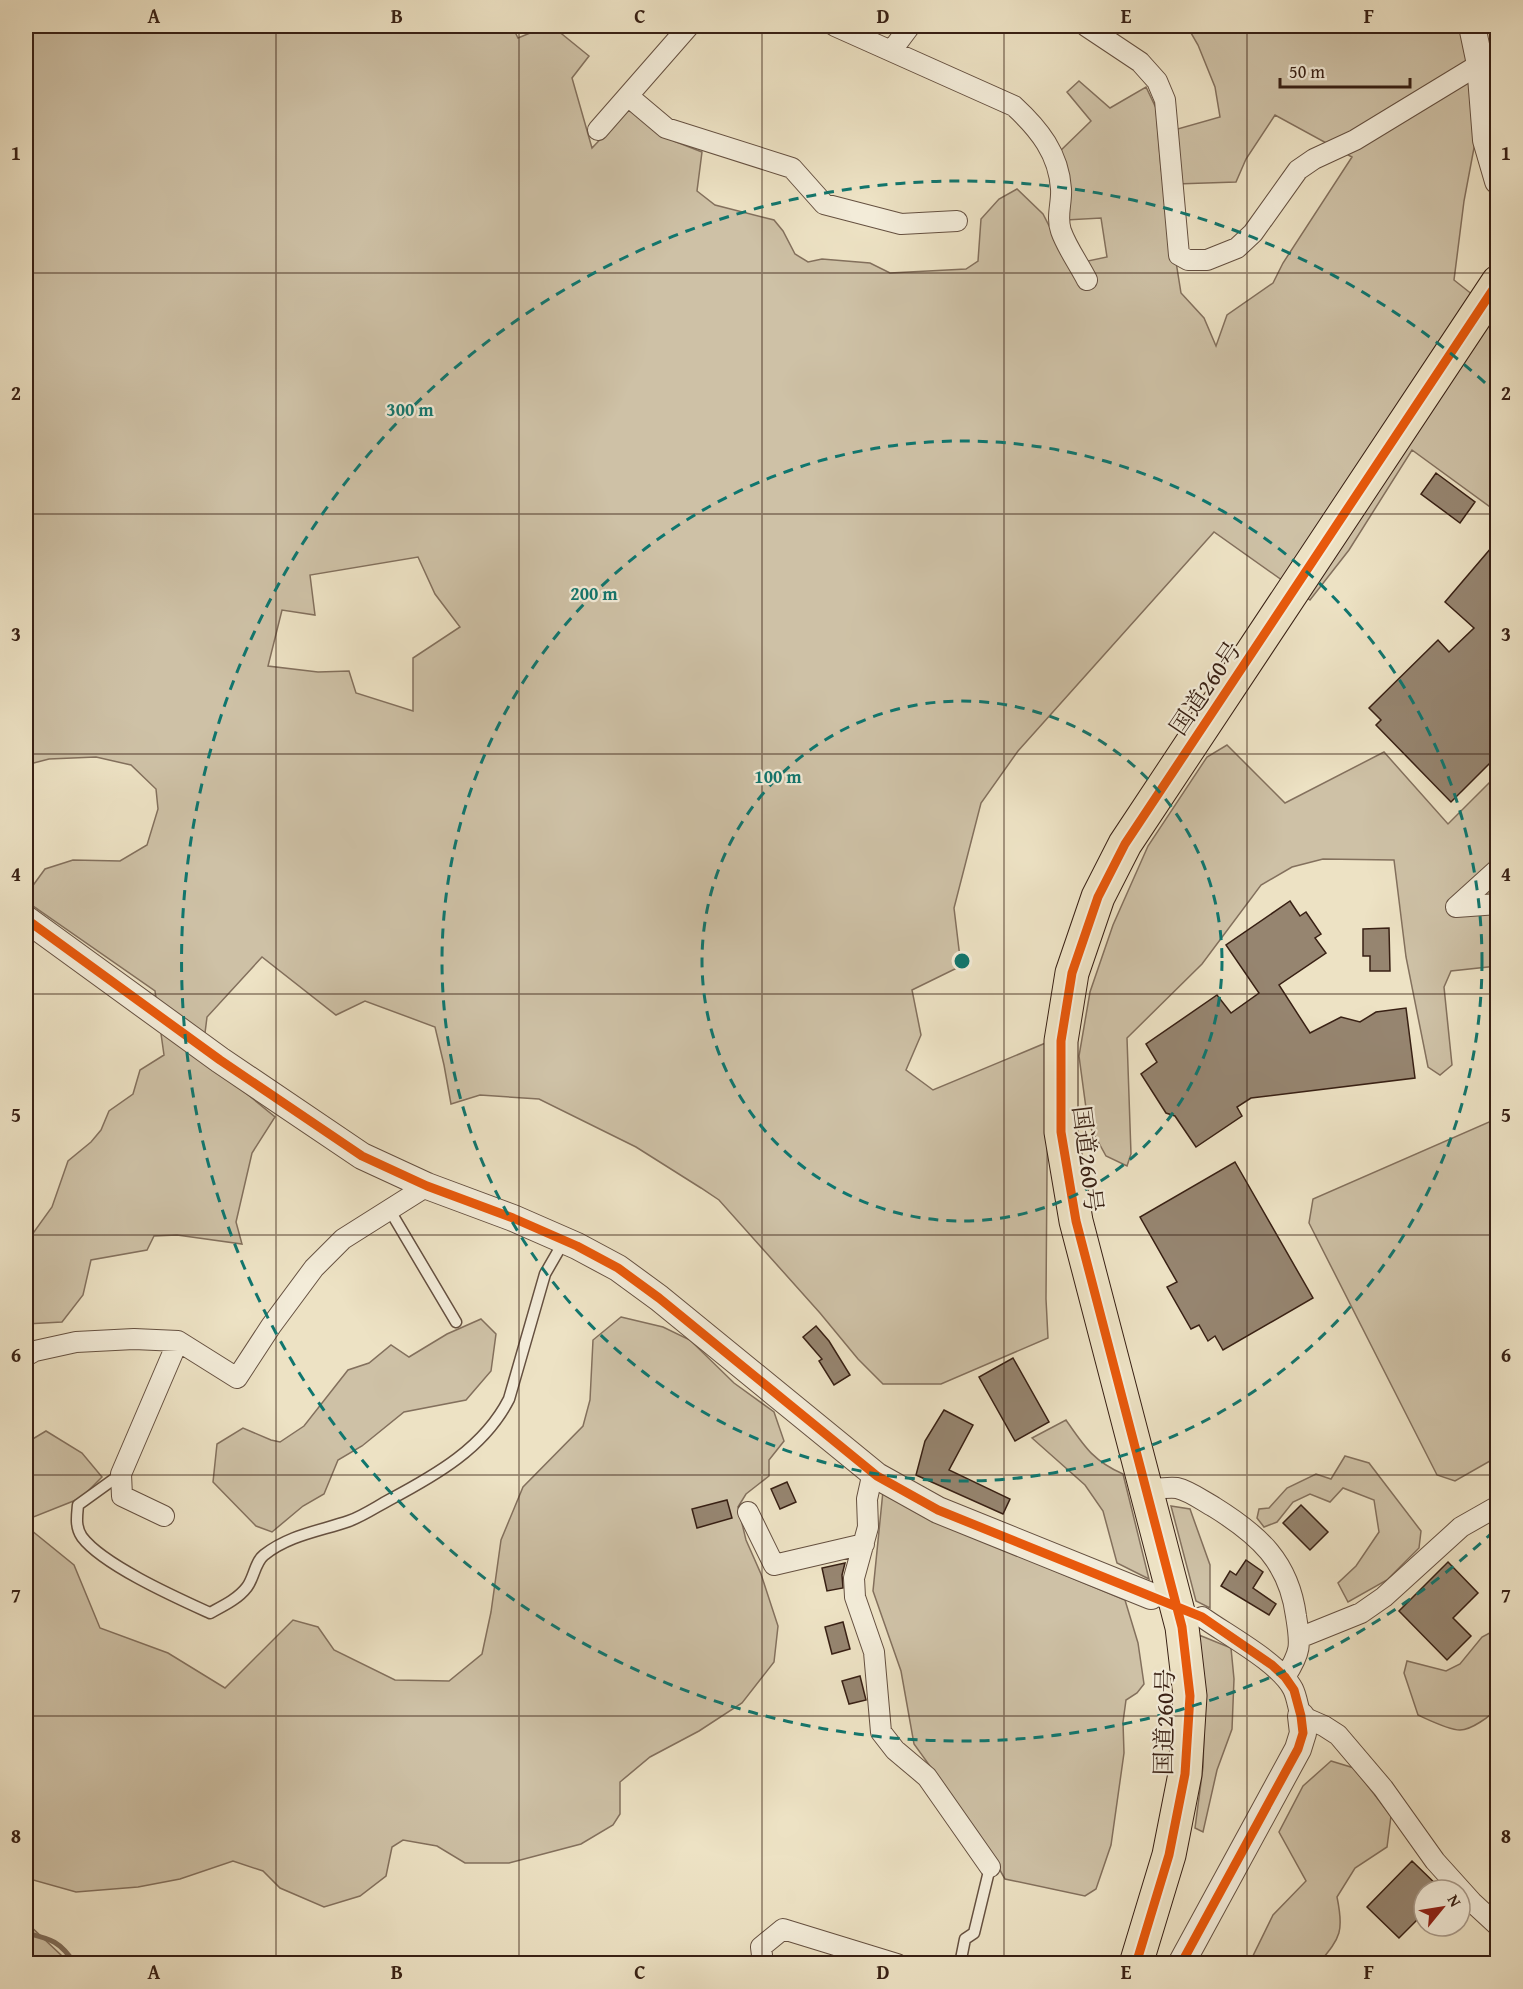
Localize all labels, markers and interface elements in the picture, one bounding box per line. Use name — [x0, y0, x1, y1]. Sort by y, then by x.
text: A — [148, 1, 161, 30]
text: B — [391, 1, 403, 30]
text: C — [634, 1, 646, 30]
text: D — [876, 1, 890, 30]
text: E — [1121, 1, 1132, 30]
text: F — [1364, 1, 1374, 30]
scale bar — [1280, 51, 1410, 89]
text: 50 m — [1289, 58, 1325, 85]
text: 1 — [11, 138, 21, 167]
text: 1 — [1501, 138, 1511, 167]
text: 2 — [11, 378, 21, 407]
text: 2 — [1501, 378, 1511, 407]
text: 300 m — [386, 396, 434, 423]
text: 200 m — [570, 580, 618, 607]
text: 3 — [11, 619, 21, 648]
text: 3 — [1501, 619, 1511, 648]
street label: 国道260号 — [1161, 634, 1249, 742]
text: 100 m — [754, 763, 802, 790]
text: 4 — [11, 859, 21, 888]
text: 4 — [1501, 859, 1511, 888]
centre of rings — [952, 951, 972, 971]
text: 5 — [11, 1100, 21, 1129]
text: 5 — [1501, 1100, 1511, 1129]
street label: 国道260号 — [1064, 1104, 1112, 1214]
text: 6 — [11, 1340, 21, 1369]
text: 6 — [1501, 1340, 1511, 1369]
text: 7 — [11, 1580, 21, 1609]
text: 7 — [1501, 1580, 1511, 1609]
street label: 国道260号 — [1146, 1668, 1182, 1776]
text: 8 — [11, 1821, 21, 1850]
text: 8 — [1501, 1821, 1511, 1850]
north arrow — [1412, 1878, 1472, 1938]
text: N — [1442, 1890, 1468, 1911]
text: A — [148, 1957, 161, 1986]
text: B — [391, 1957, 403, 1986]
text: C — [634, 1957, 646, 1986]
text: D — [876, 1957, 890, 1986]
text: E — [1121, 1957, 1132, 1986]
text: F — [1364, 1957, 1374, 1986]

